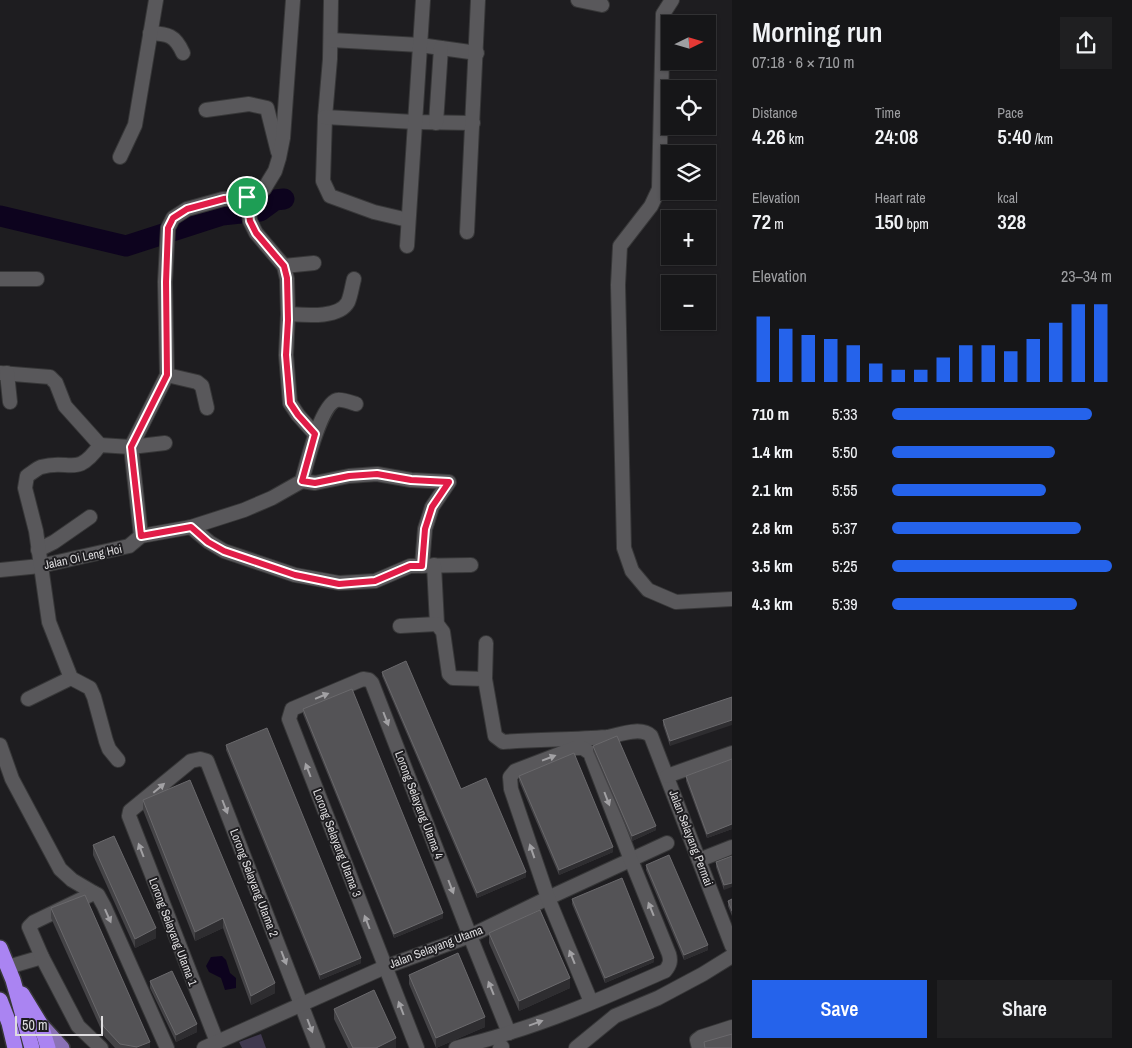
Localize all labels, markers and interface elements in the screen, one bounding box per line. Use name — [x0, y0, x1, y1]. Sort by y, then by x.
text: Morning run — [752, 13, 883, 51]
north arrow — [661, 15, 716, 70]
map controls — [661, 15, 716, 330]
button: share — [1060, 17, 1112, 69]
text: 07:18 · 6 × 710 m — [752, 51, 855, 73]
button: locate — [661, 80, 716, 135]
text: Distance — [752, 104, 797, 122]
text: Time — [875, 104, 901, 122]
text: Pace — [997, 104, 1024, 122]
text: 4.26 — [752, 122, 786, 151]
text: 24:08 — [875, 122, 918, 151]
text: 5:40 — [997, 122, 1031, 151]
text: km — [786, 130, 804, 148]
text: /km — [1031, 130, 1053, 148]
button: layers — [661, 145, 716, 200]
pin — [226, 176, 268, 218]
icon: arrive — [233, 183, 261, 211]
text: Elevation — [752, 189, 800, 207]
text: Heart rate — [875, 189, 926, 207]
text: kcal — [997, 189, 1018, 207]
text: 72 — [752, 207, 771, 236]
text: 150 — [875, 207, 903, 236]
text: 328 — [997, 207, 1026, 236]
button: + — [661, 210, 716, 265]
text: m — [771, 215, 784, 233]
text: bpm — [903, 215, 929, 233]
text: Elevation — [752, 265, 807, 287]
text: 23–34 m — [1061, 265, 1112, 287]
button: − — [661, 275, 716, 330]
text: 710 m — [752, 403, 789, 425]
text: 5:33 — [832, 403, 858, 425]
text: 1.4 km — [752, 441, 793, 463]
text: 5:50 — [832, 441, 858, 463]
text: 2.1 km — [752, 479, 793, 501]
text: 5:55 — [832, 479, 858, 501]
text: 2.8 km — [752, 517, 793, 539]
text: 5:37 — [832, 517, 858, 539]
street label: Jalan Oi Leng Hoi — [43, 541, 123, 573]
text: 3.5 km — [752, 555, 793, 577]
text: 5:25 — [832, 555, 858, 577]
text: 4.3 km — [752, 593, 793, 615]
text: 5:39 — [832, 593, 858, 615]
one-way arrow — [315, 692, 329, 700]
one-way arrow — [383, 711, 390, 726]
street label: Lorong Selayang Utama 4 — [391, 749, 447, 862]
one-way arrow — [542, 754, 557, 762]
one-way arrow — [304, 763, 312, 777]
one-way arrow — [152, 782, 165, 793]
street label: Lorong Selayang Utama 3 — [309, 787, 365, 899]
street label: Jalan Selayang Permai — [665, 788, 717, 888]
one-way arrow — [604, 791, 611, 806]
one-way arrow — [221, 800, 229, 815]
street label: Lorong Selayang Utama 2 — [226, 827, 282, 939]
one-way arrow — [137, 842, 145, 857]
one-way arrow — [528, 844, 535, 859]
street label: Lorong Selayang Utama 1 — [145, 876, 201, 989]
one-way arrow — [447, 879, 455, 894]
one-way arrow — [646, 902, 654, 916]
one-way arrow — [105, 909, 113, 923]
one-way arrow — [363, 914, 371, 929]
street label: Jalan Selayang Utama — [387, 922, 486, 972]
one-way arrow — [568, 949, 576, 964]
one-way arrow — [280, 951, 288, 965]
one-way arrow — [487, 980, 495, 995]
button: Save — [752, 980, 927, 1038]
button: Share — [937, 980, 1112, 1038]
one-way arrow — [397, 1000, 404, 1015]
scale bar — [15, 1013, 102, 1036]
text: 50 m — [22, 1016, 48, 1034]
one-way arrow — [306, 1019, 314, 1034]
one-way arrow — [529, 1019, 544, 1027]

